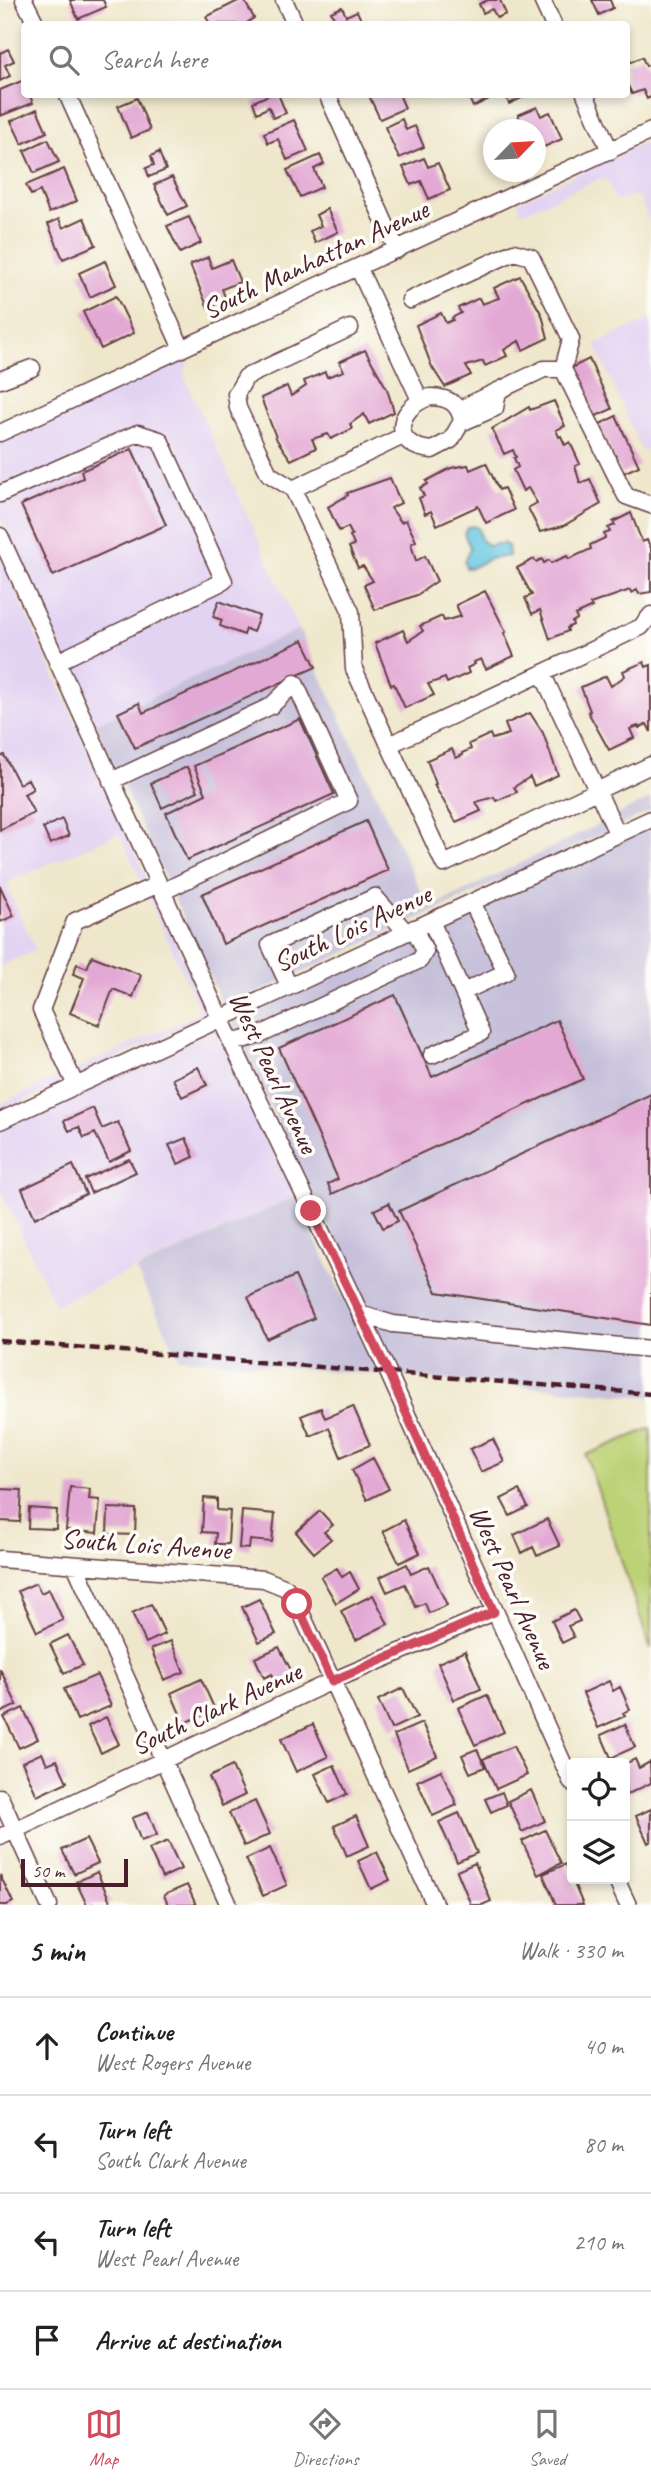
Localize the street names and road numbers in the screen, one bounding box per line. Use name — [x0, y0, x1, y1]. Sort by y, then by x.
street label: South Manhattan Avenue — [196, 190, 435, 327]
street label: South Lois Avenue — [268, 875, 438, 980]
street label: West Pearl Avenue — [221, 986, 328, 1160]
street label: West Pearl Avenue — [462, 1500, 565, 1676]
street label: South Lois Avenue — [60, 1521, 234, 1568]
street label: South Clark Avenue — [125, 1653, 308, 1763]

